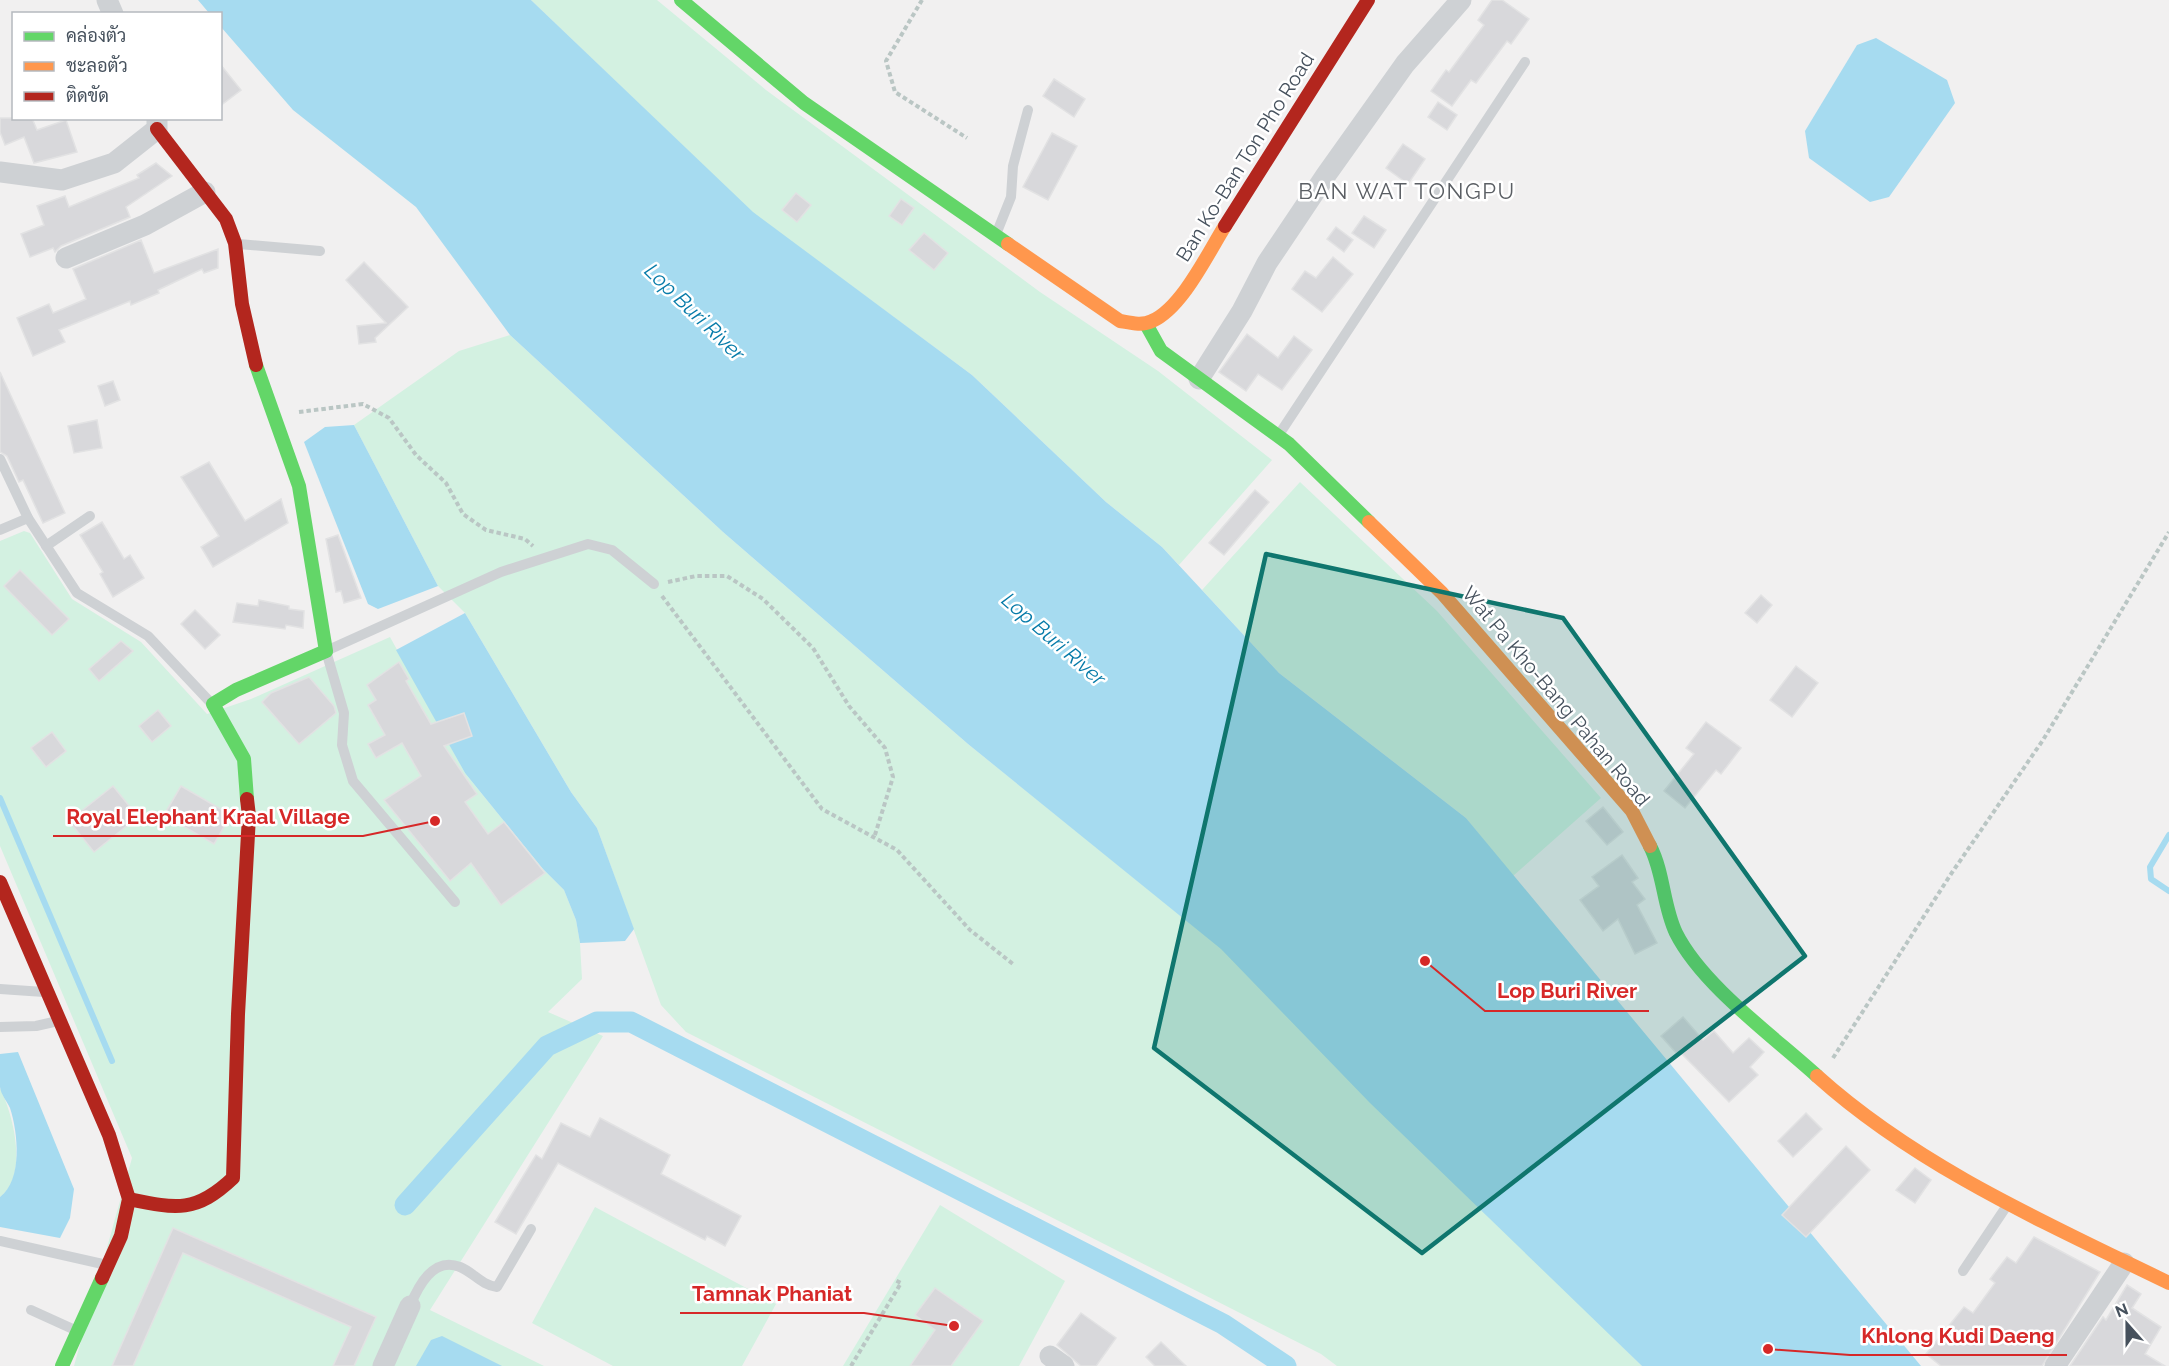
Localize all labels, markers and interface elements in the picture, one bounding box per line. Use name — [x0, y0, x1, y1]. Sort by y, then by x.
legend — [12, 12, 222, 120]
text: คล่องตัว — [66, 24, 126, 46]
street label: Ban Ko-Ban Ton Pho Road — [1171, 48, 1319, 266]
text: ชะลอตัว — [66, 55, 128, 76]
text: ติดขัด — [66, 85, 109, 106]
district label: BAN WAT TONGPU — [1298, 178, 1516, 204]
water label: Lop Buri River — [640, 258, 751, 366]
street label: Wat Pa Kho-Bang Pahan Road — [1457, 581, 1655, 811]
water label: Lop Buri River — [997, 587, 1112, 691]
callout: Royal Elephant Kraal Village — [53, 797, 363, 836]
text: Royal Elephant Kraal Village — [66, 804, 350, 829]
callout: Lop Buri River — [1485, 972, 1649, 1011]
text: Lop Buri River — [1497, 978, 1637, 1003]
callout: Tamnak Phaniat — [680, 1274, 864, 1313]
text: Tamnak Phaniat — [692, 1281, 852, 1306]
north arrow — [2097, 1294, 2157, 1354]
text: N — [2113, 1299, 2131, 1322]
callout: Khlong Kudi Daeng — [1850, 1316, 2067, 1355]
text: Khlong Kudi Daeng — [1861, 1323, 2055, 1348]

